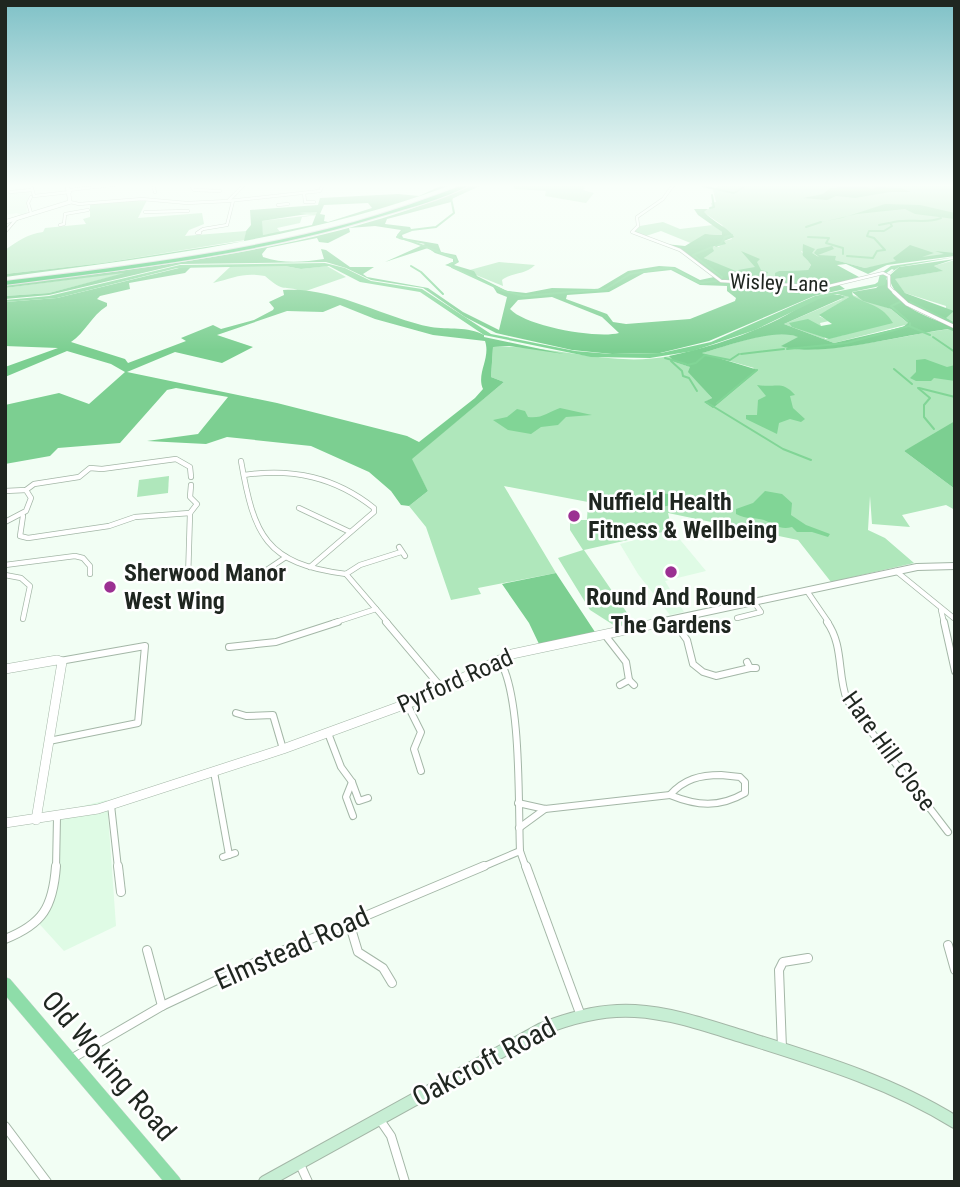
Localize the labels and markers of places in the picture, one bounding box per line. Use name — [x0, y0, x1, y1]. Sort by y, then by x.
place label: Nuffield Health Fitness & Wellbeing — [588, 488, 777, 544]
marker: Nuffield Health Fitness & Wellbeing — [566, 508, 582, 524]
place label: Sherwood Manor West Wing — [124, 559, 286, 615]
marker: Round And Round The Gardens — [663, 564, 679, 580]
marker: Sherwood Manor West Wing — [102, 579, 118, 595]
place label: Round And Round The Gardens — [586, 583, 756, 639]

